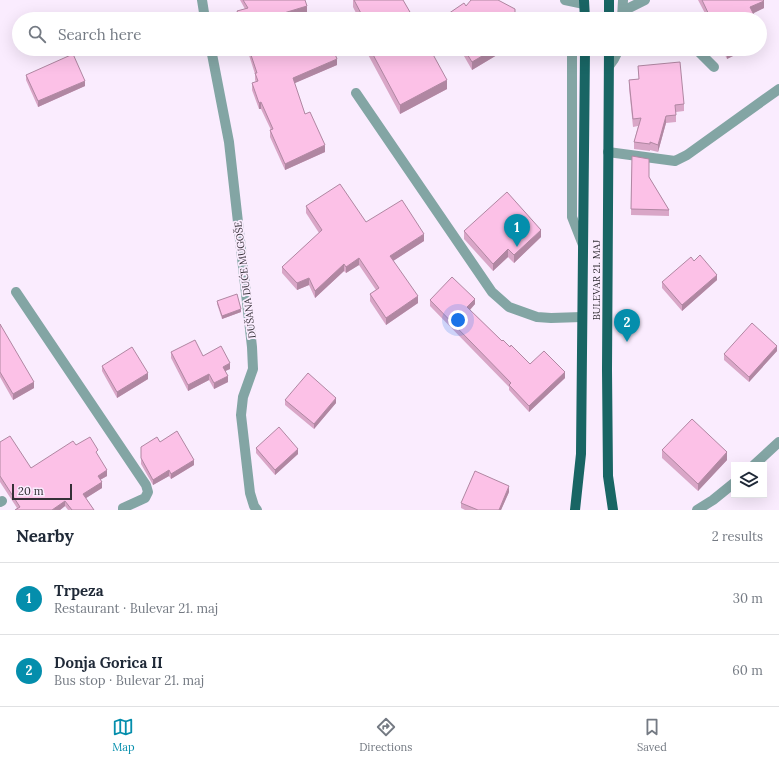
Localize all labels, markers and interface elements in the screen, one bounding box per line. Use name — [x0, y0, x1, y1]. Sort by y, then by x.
search box — [12, 12, 767, 56]
icon: search — [26, 23, 48, 45]
text: Search here — [58, 25, 141, 44]
pin: 1 — [504, 214, 530, 247]
street label: DUŠANA DUĆE MUGOŠE — [231, 221, 259, 339]
street label: BULEVAR 21. MAJ — [590, 239, 603, 320]
pin: 2 — [614, 309, 640, 342]
your location — [448, 310, 468, 330]
map controls — [731, 462, 767, 498]
button: layers — [731, 462, 767, 498]
scale bar — [12, 482, 72, 501]
text: 20 m — [18, 484, 43, 498]
text: Nearby — [16, 525, 74, 547]
text: 2 results — [712, 528, 763, 545]
text: Trpeza — [54, 581, 104, 600]
text: 1 — [26, 590, 32, 607]
text: 30 m — [733, 590, 763, 607]
text: Restaurant · Bulevar 21. maj — [54, 600, 218, 617]
text: Donja Gorica II — [54, 653, 163, 672]
text: 2 — [26, 662, 32, 679]
text: 60 m — [732, 662, 763, 679]
text: Bus stop · Bulevar 21. maj — [54, 672, 204, 689]
tab: Map — [112, 716, 135, 754]
tab: Directions — [359, 716, 412, 754]
tab: Saved — [637, 716, 667, 754]

